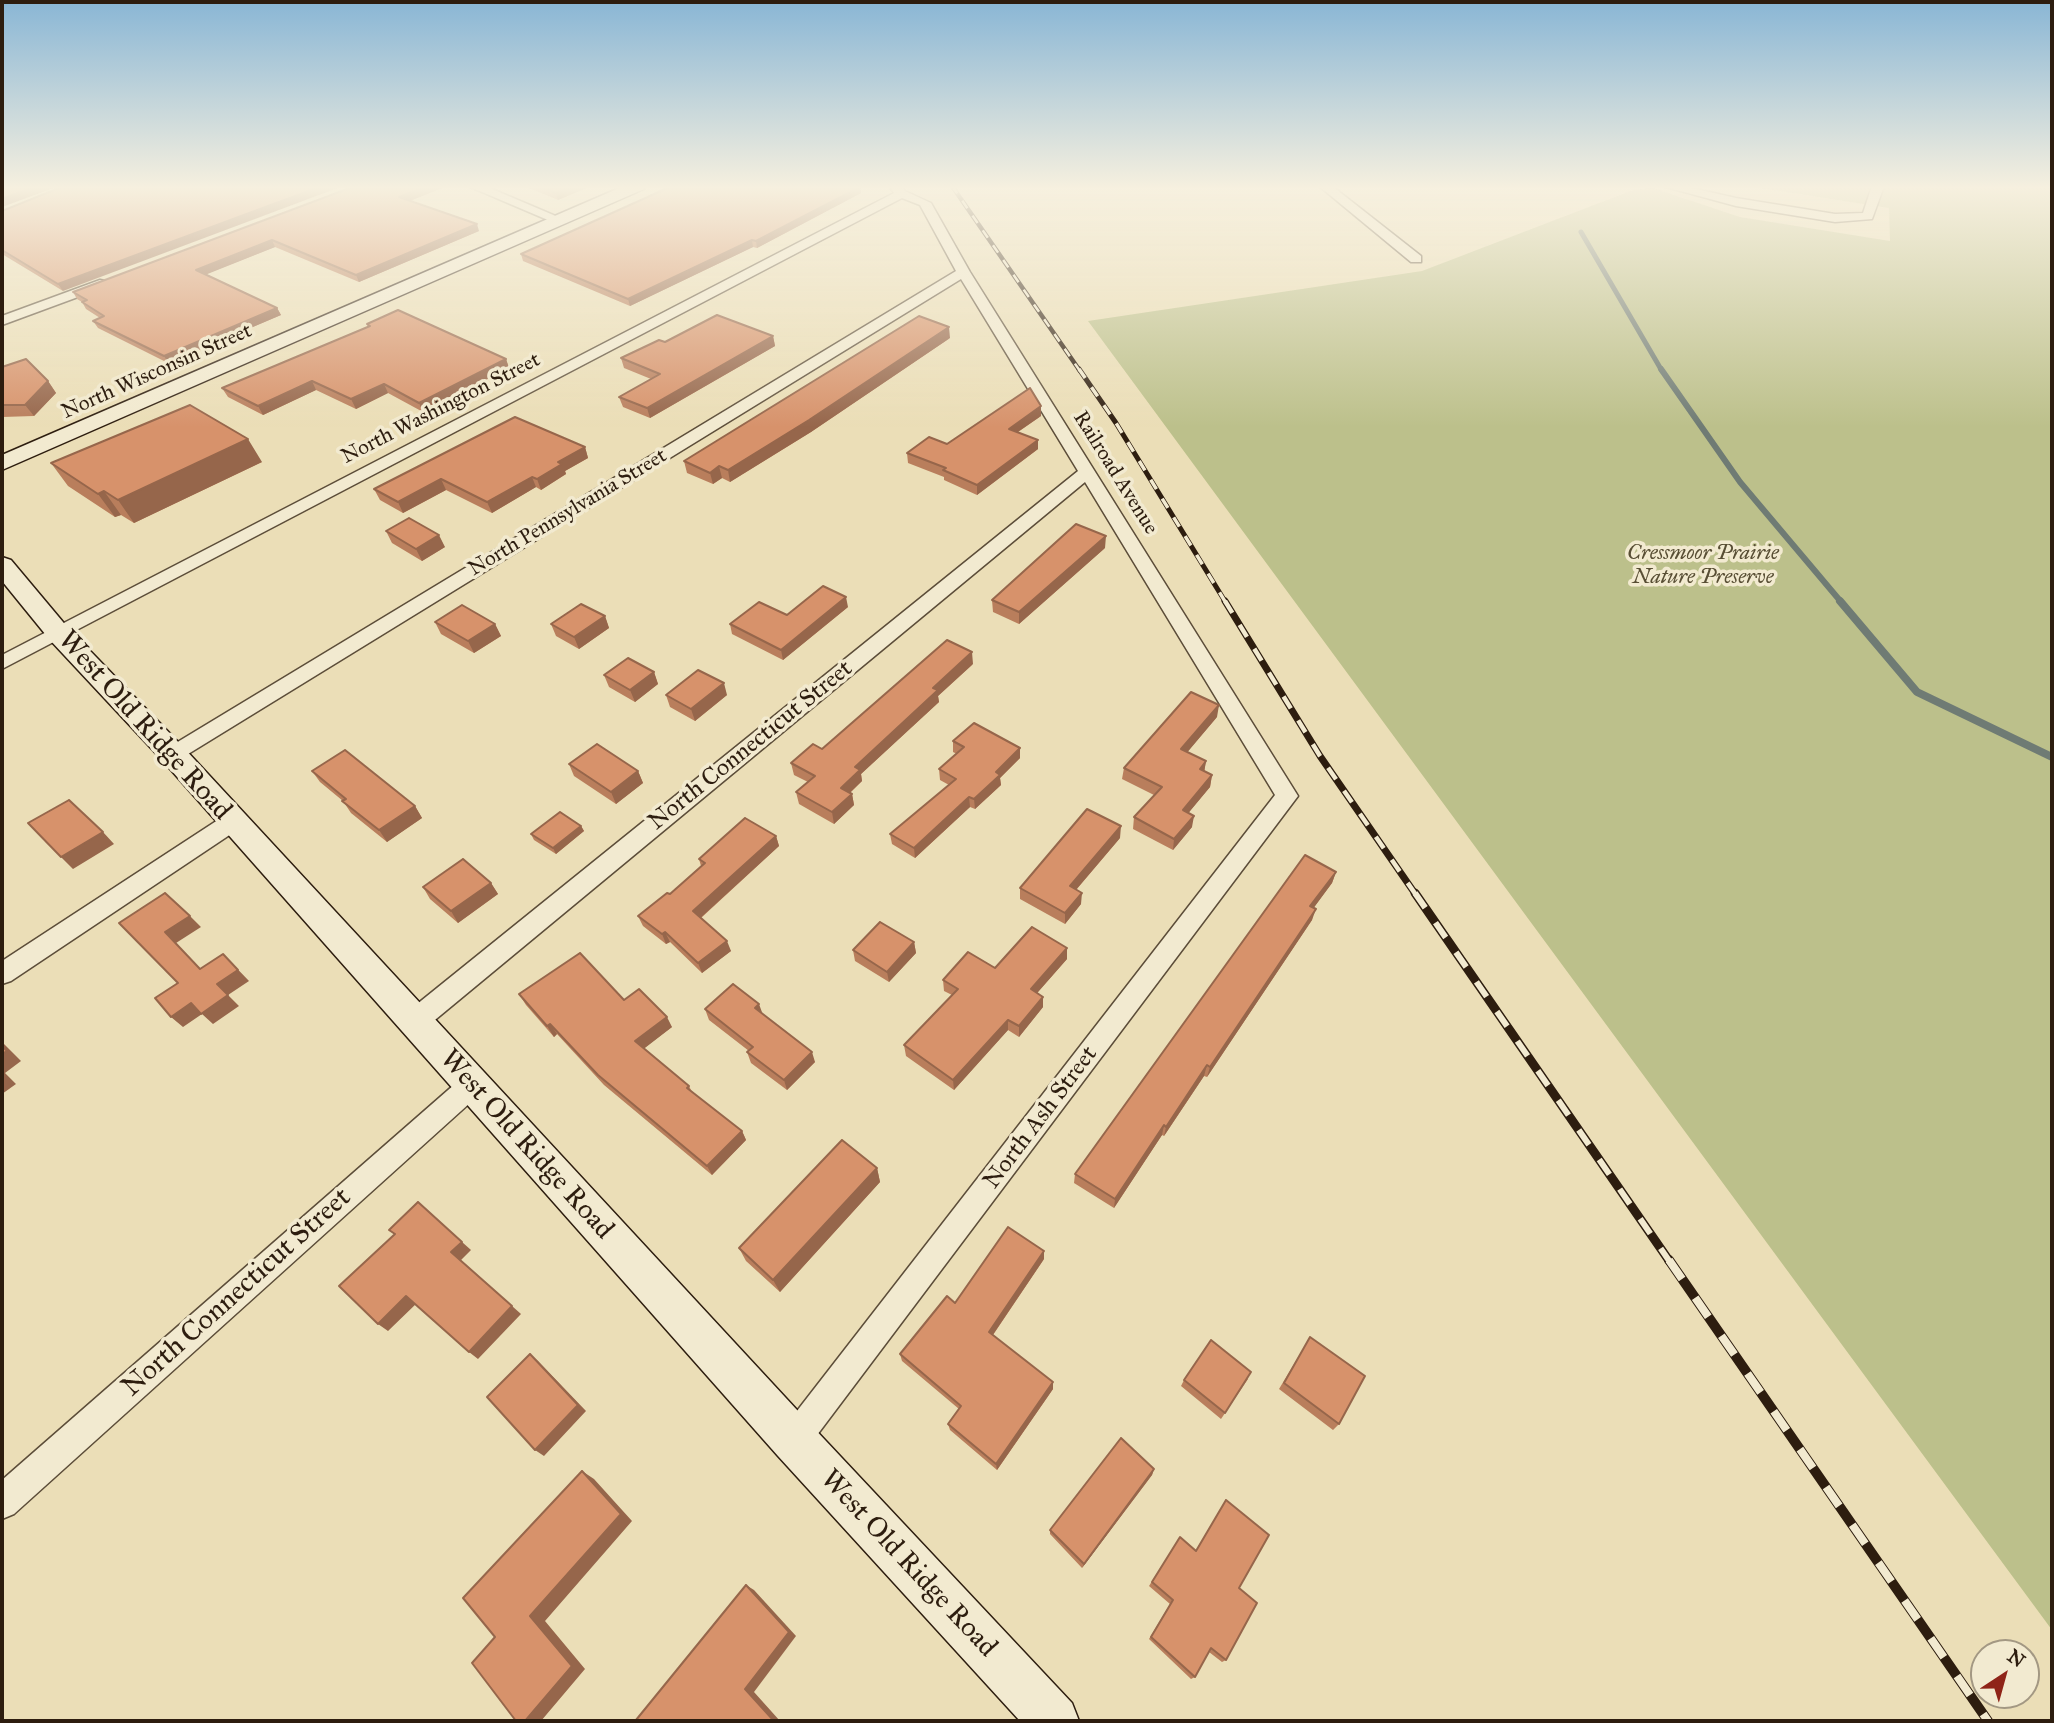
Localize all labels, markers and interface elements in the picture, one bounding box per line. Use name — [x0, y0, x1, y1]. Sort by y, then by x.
street label: North Wisconsin Street — [58, 319, 256, 425]
street label: North Washington Street — [337, 348, 545, 470]
street label: Railroad Avenue — [1067, 407, 1163, 539]
street label: North Pennsylvania Street — [464, 444, 672, 582]
park label: Cressmoor Prairie Nature Preserve — [1627, 541, 1779, 591]
street label: West Old Ridge Road — [50, 624, 238, 828]
street label: North Connecticut Street — [643, 655, 859, 837]
street label: North Ash Street — [978, 1041, 1104, 1195]
street label: West Old Ridge Road — [432, 1043, 620, 1247]
street label: North Connecticut Street — [116, 1181, 358, 1405]
street label: West Old Ridge Road — [813, 1463, 1003, 1665]
north arrow — [1970, 1639, 2040, 1709]
text: N — [2003, 1644, 2030, 1672]

